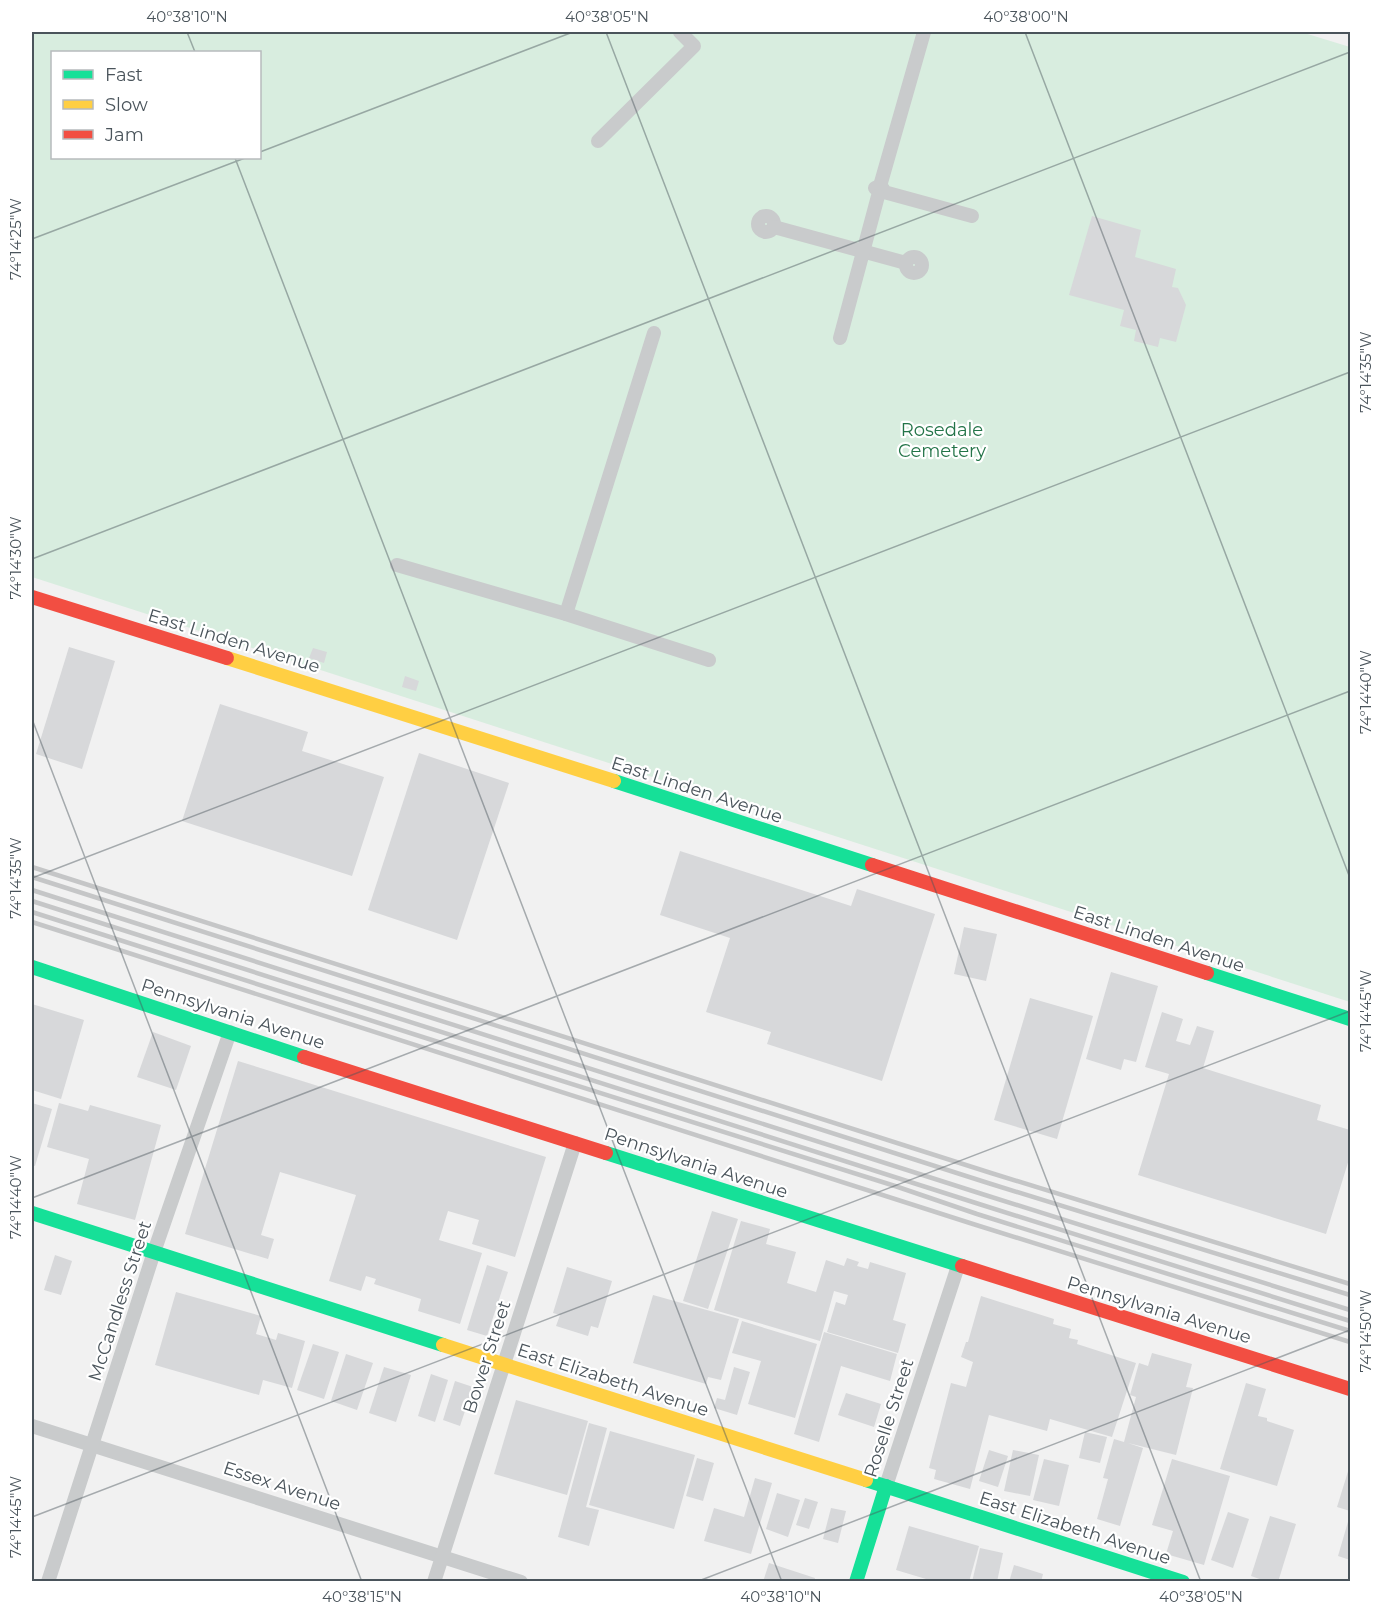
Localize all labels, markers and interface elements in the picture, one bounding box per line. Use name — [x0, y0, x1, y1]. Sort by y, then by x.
text: 40°38'10"N — [146, 7, 228, 26]
text: 40°38'05"N — [565, 7, 649, 26]
text: 40°38'00"N — [983, 7, 1069, 26]
legend — [51, 51, 261, 159]
text: Fast — [105, 64, 143, 86]
text: Slow — [105, 94, 148, 116]
text: Jam — [104, 124, 144, 146]
text: 74°14'25"W — [6, 198, 25, 280]
text: 74°14'35"W — [1356, 331, 1375, 413]
park label: Rosedale Cemetery — [898, 419, 986, 462]
text: 74°14'30"W — [6, 516, 25, 600]
street label: East Linden Avenue — [145, 604, 323, 678]
text: 74°14'40"W — [1356, 650, 1375, 734]
street label: East Linden Avenue — [609, 752, 786, 828]
text: 74°14'35"W — [6, 837, 25, 919]
street label: East Linden Avenue — [1071, 901, 1248, 977]
text: 74°14'45"W — [1356, 970, 1375, 1052]
street label: Pennsylvania Avenue — [138, 974, 328, 1054]
street label: Pennsylvania Avenue — [601, 1123, 791, 1203]
text: 74°14'40"W — [6, 1155, 25, 1239]
street label: McCandless Street — [84, 1218, 156, 1384]
street label: Pennsylvania Avenue — [1064, 1271, 1254, 1349]
text: 74°14'50"W — [1356, 1289, 1375, 1373]
street label: Bower Street — [458, 1298, 516, 1416]
street label: East Elizabeth Avenue — [514, 1339, 712, 1421]
street label: Roselle Street — [859, 1356, 919, 1480]
street label: Essex Avenue — [220, 1457, 344, 1515]
text: 74°14'45"W — [6, 1476, 25, 1558]
street label: East Elizabeth Avenue — [976, 1487, 1174, 1569]
text: 40°38'15"N — [322, 1587, 402, 1606]
text: 40°38'10"N — [740, 1587, 822, 1606]
text: 40°38'05"N — [1159, 1587, 1243, 1606]

